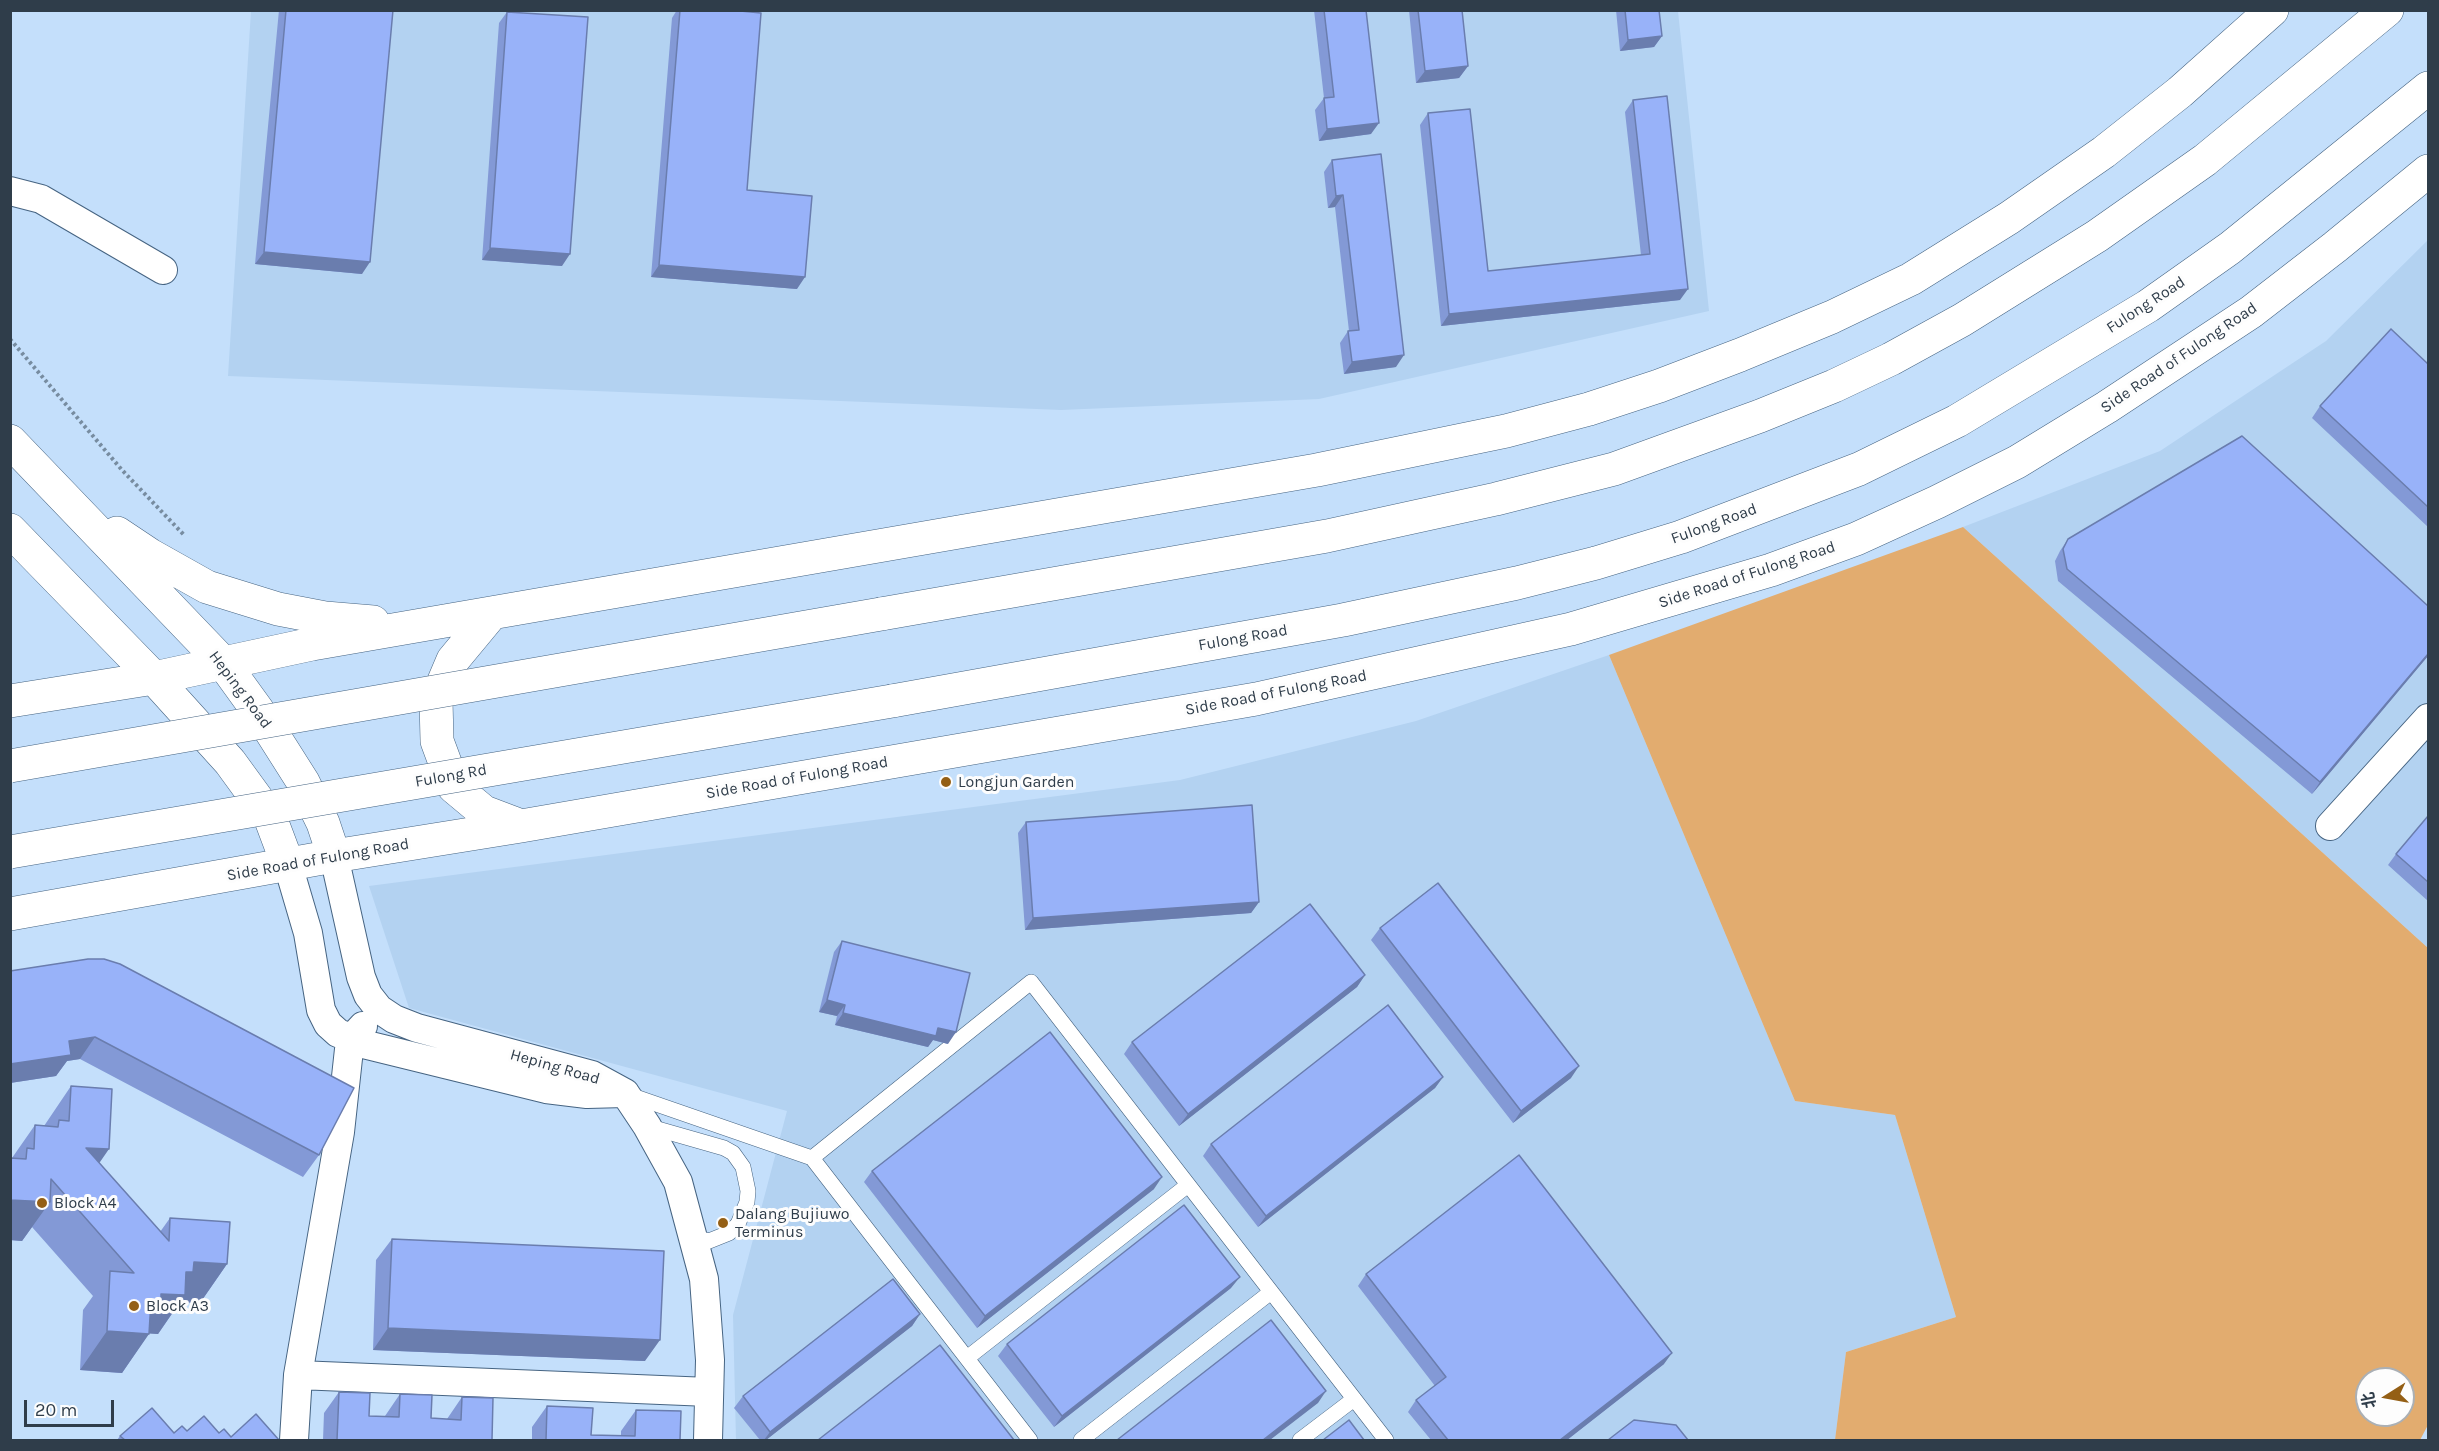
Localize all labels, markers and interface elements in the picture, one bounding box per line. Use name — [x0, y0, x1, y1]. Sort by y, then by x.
street label: Fulong Road — [2103, 272, 2189, 338]
street label: Side Road of Fulong Road — [2097, 298, 2261, 418]
street label: Fulong Road — [1668, 500, 1760, 548]
street label: Side Road of Fulong Road — [1656, 537, 1838, 613]
street label: Fulong Road — [1197, 621, 1289, 655]
street label: Heping Road — [205, 647, 275, 733]
street label: Side Road of Fulong Road — [1183, 666, 1369, 720]
street label: Side Road of Fulong Road — [704, 752, 890, 804]
street label: Fulong Rd — [414, 760, 488, 792]
place label: Longjun Garden — [958, 772, 1074, 792]
marker: Longjun Garden — [939, 775, 953, 789]
street label: Side Road of Fulong Road — [225, 834, 411, 886]
street label: Heping Road — [508, 1045, 602, 1089]
place label: Block A4 — [54, 1193, 116, 1213]
marker: Block A4 — [35, 1196, 49, 1210]
place label: Dalang Bujiuwo Terminus — [735, 1204, 850, 1242]
marker: Dalang Bujiuwo Terminus — [716, 1216, 730, 1230]
place label: Block A3 — [146, 1296, 209, 1316]
marker: Block A3 — [127, 1299, 141, 1313]
north arrow — [2355, 1367, 2415, 1427]
scale bar — [27, 1388, 117, 1426]
text: 北 — [2358, 1390, 2380, 1410]
text: 20 m — [35, 1399, 77, 1421]

